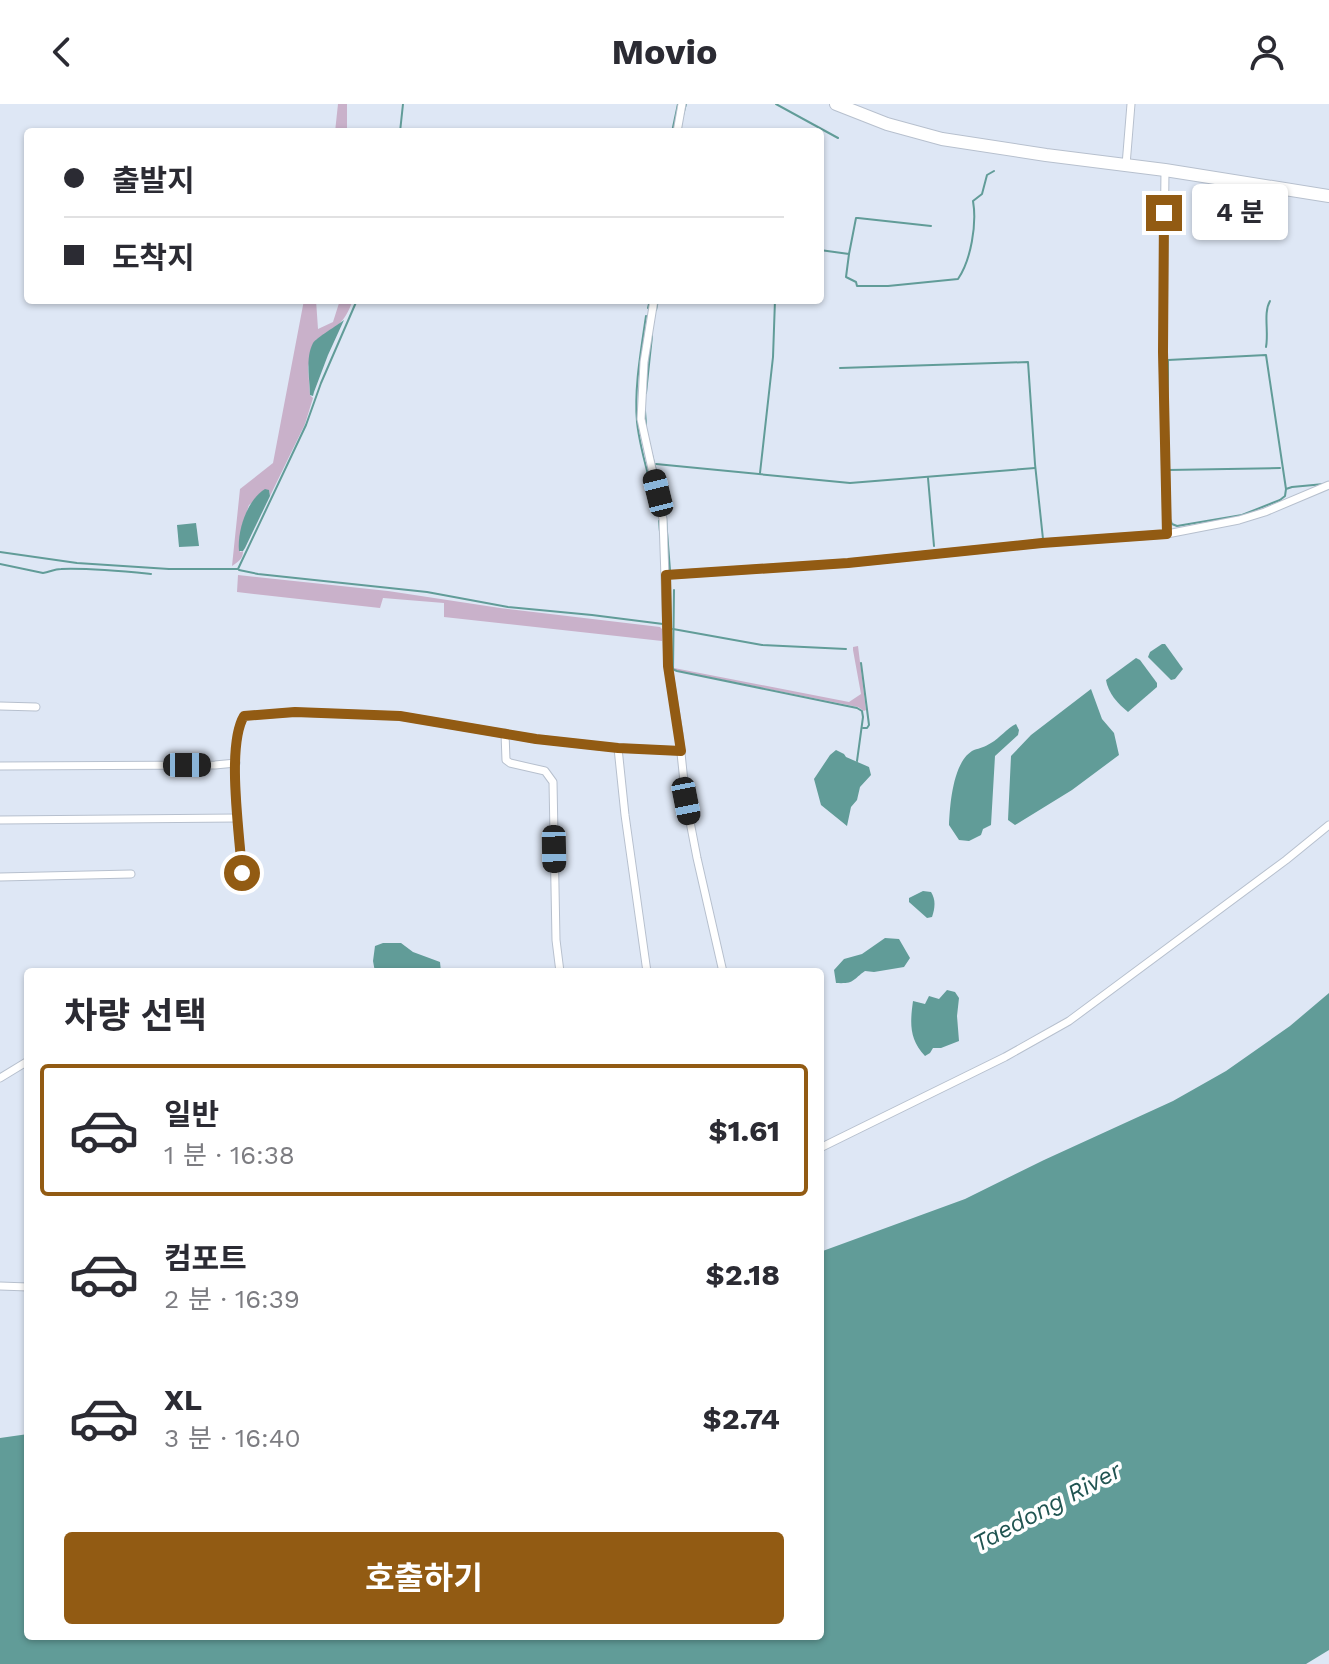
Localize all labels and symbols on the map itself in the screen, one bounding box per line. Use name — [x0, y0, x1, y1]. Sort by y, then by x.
callout: 4 분 — [1192, 185, 1288, 241]
route end — [1146, 195, 1182, 231]
car — [641, 467, 675, 519]
car — [163, 753, 211, 777]
car — [670, 775, 702, 827]
car — [542, 825, 566, 873]
route start — [224, 855, 260, 891]
water label: Taedong River — [968, 1455, 1127, 1558]

